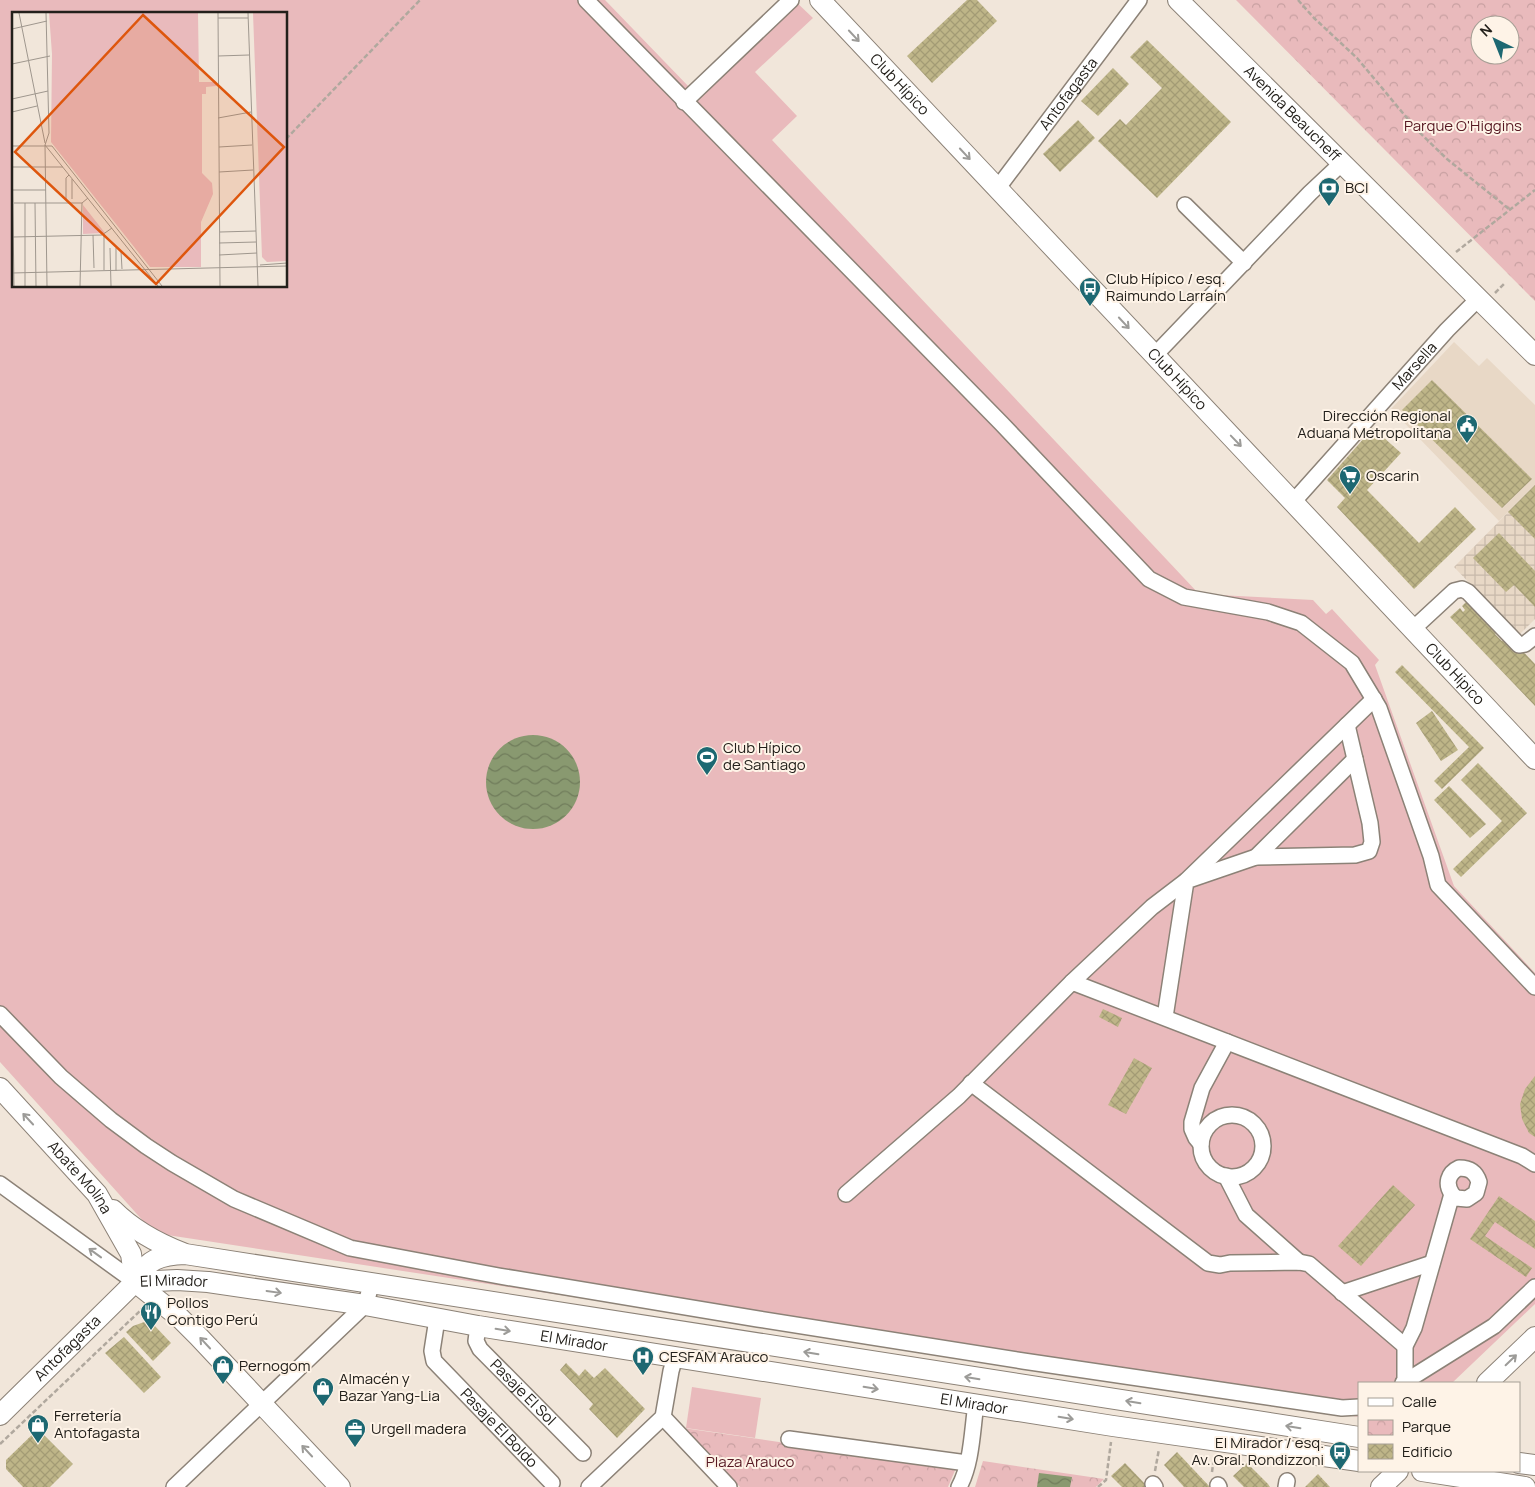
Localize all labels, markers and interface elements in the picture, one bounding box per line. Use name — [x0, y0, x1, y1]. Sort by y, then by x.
inset map — [12, 12, 288, 288]
north arrow — [1470, 15, 1520, 65]
text: N — [1476, 20, 1496, 41]
one-way arrow — [848, 29, 859, 42]
street label: Club Hípico — [865, 48, 934, 120]
street label: Antofagasta — [1034, 53, 1102, 134]
street label: Avenida Beaucheff — [1240, 60, 1346, 166]
park label: Parque O'Higgins — [1404, 115, 1522, 136]
one-way arrow — [959, 148, 971, 160]
bank icon: BCI — [1317, 176, 1341, 207]
place label: BCI — [1345, 177, 1368, 198]
place label: Club Hípico / esq. Raimundo Larraín — [1106, 268, 1226, 306]
bus stop icon: Club Hípico / esq. Raimundo Larraín — [1078, 276, 1102, 307]
one-way arrow — [1118, 317, 1130, 329]
street label: Marsella — [1387, 337, 1442, 394]
street label: Club Hípico — [1143, 343, 1212, 415]
place label: Dirección Regional Aduana Metropolitana — [1297, 405, 1451, 443]
public building icon: Dirección Regional Aduana Metropolitana — [1455, 413, 1479, 444]
one-way arrow — [1230, 434, 1242, 447]
supermarket icon: Oscarin — [1338, 464, 1362, 495]
place label: Oscarin — [1366, 465, 1419, 486]
street label: Club Hípico — [1421, 638, 1490, 709]
place label: Club Hípico de Santiago — [723, 737, 806, 775]
sports icon: Club Hípico de Santiago — [695, 745, 719, 776]
one-way arrow — [22, 1113, 34, 1126]
street label: Abate Molina — [43, 1136, 117, 1217]
one-way arrow — [89, 1248, 103, 1259]
street label: El Mirador — [140, 1269, 209, 1292]
one-way arrow — [265, 1287, 281, 1297]
place label: Pollos Contigo Perú — [167, 1292, 258, 1330]
restaurant icon: Pollos Contigo Perú — [139, 1300, 163, 1331]
street label: Antofagasta — [29, 1310, 105, 1386]
one-way arrow — [495, 1325, 511, 1335]
street label: El Mirador — [539, 1325, 610, 1356]
one-way arrow — [199, 1336, 211, 1349]
hospital icon: CESFAM Arauco — [631, 1345, 655, 1376]
place label: CESFAM Arauco — [659, 1346, 769, 1367]
one-way arrow — [804, 1347, 820, 1357]
shop icon: Pernogom — [211, 1354, 235, 1385]
street label: Pasaje El Sol — [486, 1354, 561, 1430]
one-way arrow — [1505, 1354, 1517, 1366]
place label: Pernogom — [239, 1355, 310, 1376]
place label: Almacén y Bazar Yang-Lia — [339, 1368, 440, 1406]
one-way arrow — [964, 1372, 980, 1382]
shop icon: Almacén y Bazar Yang-Lia — [311, 1376, 335, 1407]
legend — [1358, 1382, 1520, 1472]
street label: Pasaje El Boldo — [456, 1383, 543, 1472]
one-way arrow — [863, 1383, 879, 1393]
street label: El Mirador — [939, 1388, 1010, 1419]
text: Calle — [1402, 1391, 1437, 1412]
one-way arrow — [1125, 1397, 1141, 1407]
place label: Ferretería Antofagasta — [54, 1405, 140, 1443]
shop icon: Ferretería Antofagasta — [26, 1413, 50, 1444]
one-way arrow — [1058, 1414, 1074, 1424]
text: Parque — [1402, 1416, 1451, 1437]
office icon: Urgell madera — [343, 1417, 367, 1448]
place label: Urgell madera — [371, 1418, 466, 1439]
one-way arrow — [1286, 1422, 1302, 1432]
place label: El Mirador / esq. Av. Gral. Rondizzoni — [1191, 1432, 1324, 1470]
bus stop icon: El Mirador / esq. Av. Gral. Rondizzoni — [1328, 1440, 1352, 1471]
text: Edificio — [1402, 1441, 1453, 1462]
one-way arrow — [301, 1445, 313, 1458]
park label: Plaza Arauco — [706, 1451, 794, 1472]

